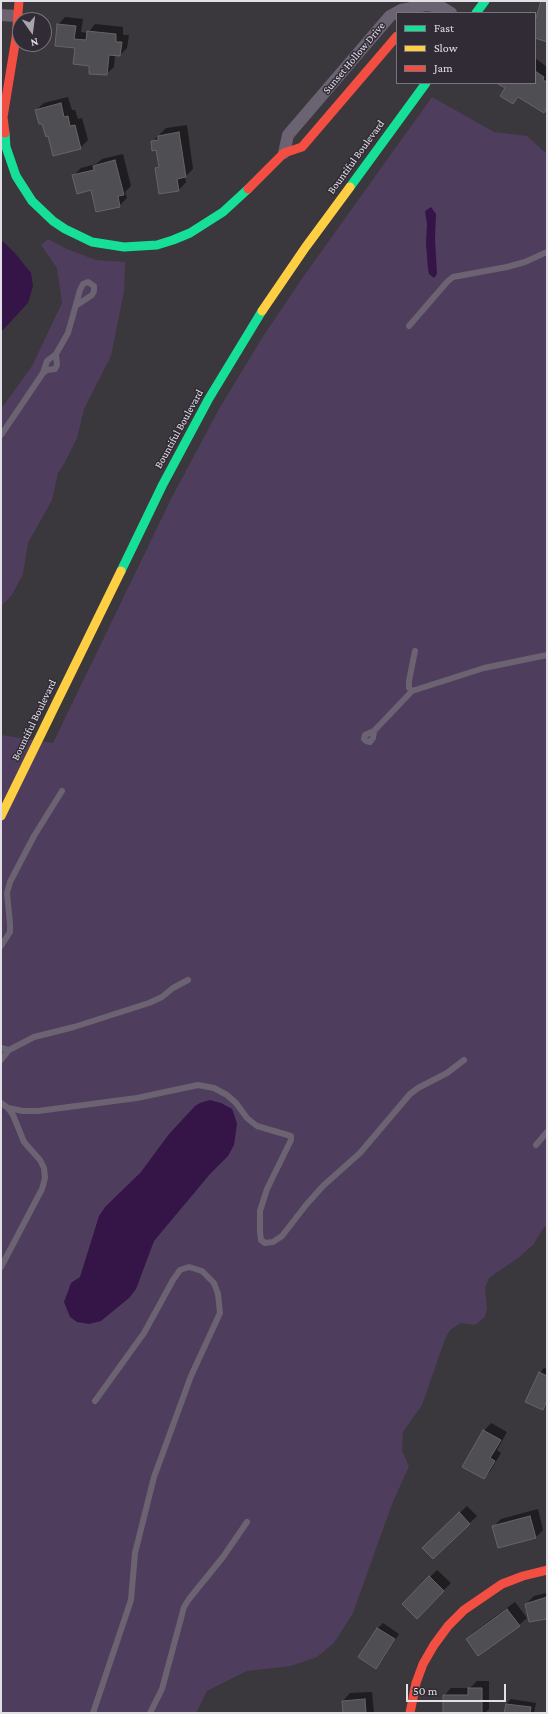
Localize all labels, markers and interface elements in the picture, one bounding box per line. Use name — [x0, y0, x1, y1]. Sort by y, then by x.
north arrow — [12, 12, 52, 52]
legend — [396, 12, 536, 84]
street label: Sunset Hollow Drive — [320, 19, 388, 97]
text: Fast — [434, 21, 454, 35]
text: N — [30, 36, 40, 49]
text: Slow — [434, 41, 458, 55]
text: Jam — [434, 61, 453, 75]
street label: Bountiful Boulevard — [325, 117, 387, 197]
street label: Bountiful Boulevard — [152, 387, 206, 471]
street label: Bountiful Boulevard — [9, 677, 59, 763]
scale bar — [408, 1676, 508, 1702]
text: 50 m — [413, 1684, 437, 1698]

